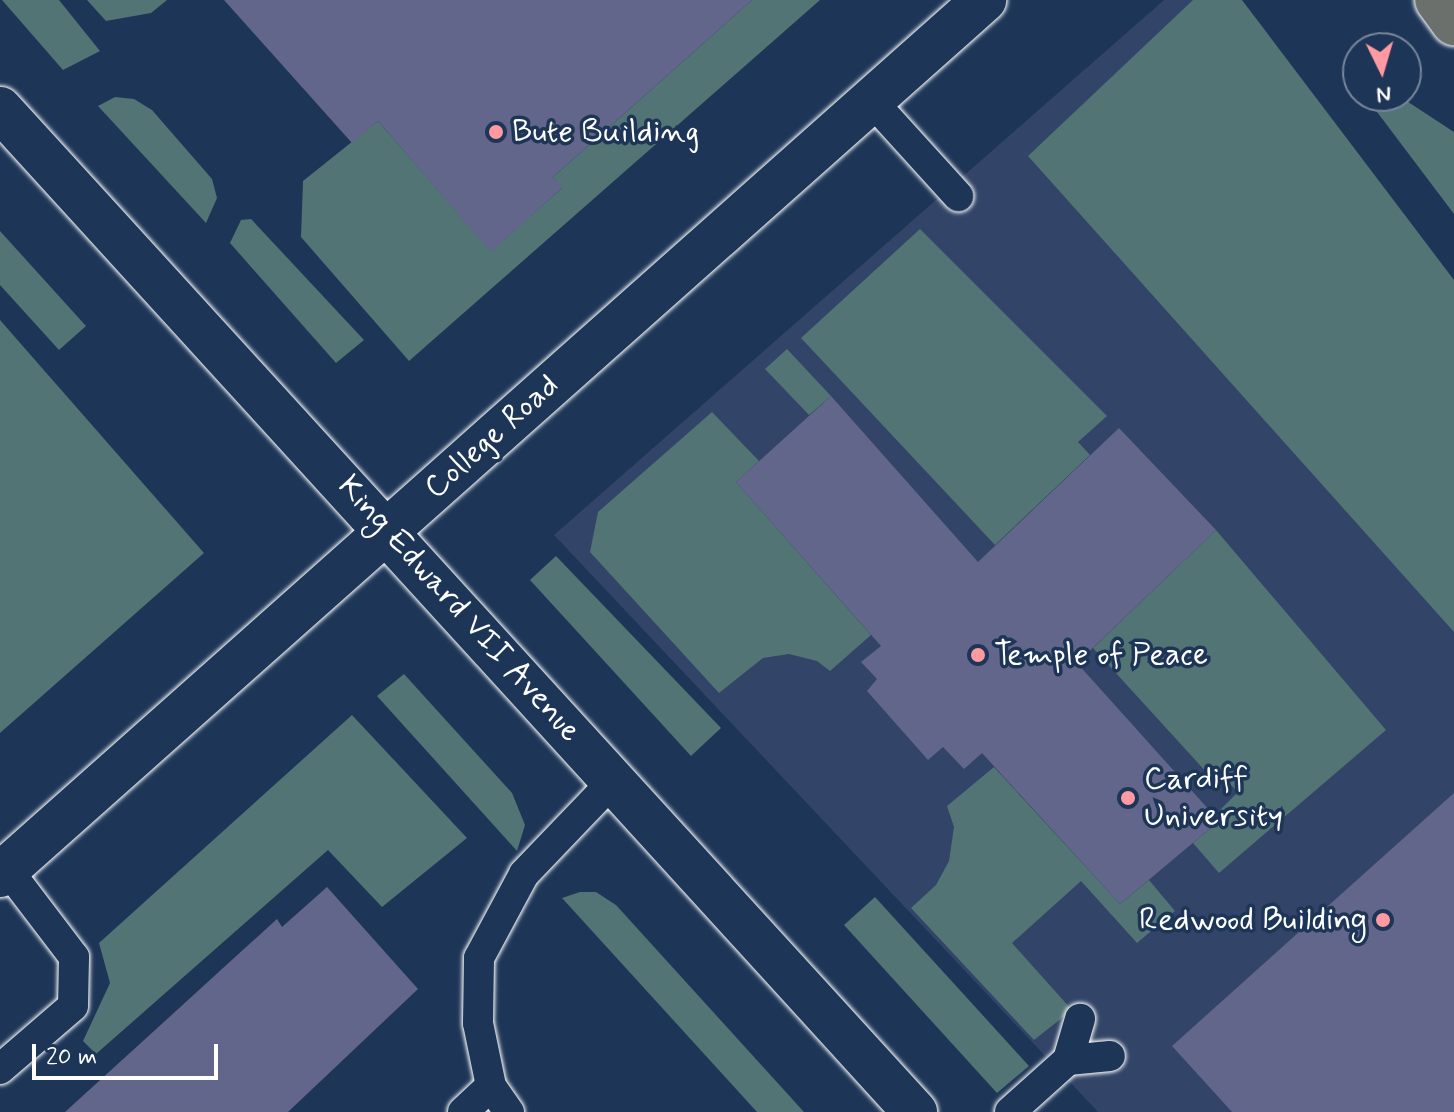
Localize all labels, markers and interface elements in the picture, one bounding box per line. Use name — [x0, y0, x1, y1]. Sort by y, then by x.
north arrow — [1342, 32, 1422, 112]
text: N — [1375, 79, 1392, 109]
place label: Bute Building — [512, 113, 688, 151]
marker: Bute Building — [487, 123, 505, 141]
street label: College Road — [417, 367, 567, 507]
street label: King Edward VII Avenue — [330, 468, 588, 750]
place label: Temple of Peace — [994, 636, 1211, 674]
marker: Temple of Peace — [969, 646, 987, 664]
place label: Cardiff University — [1144, 761, 1283, 836]
marker: Cardiff University — [1119, 789, 1137, 807]
place label: Redwood Building — [1137, 901, 1367, 939]
marker: Redwood Building — [1374, 911, 1392, 929]
scale bar — [36, 1028, 222, 1078]
text: 20 m — [46, 1042, 97, 1073]

